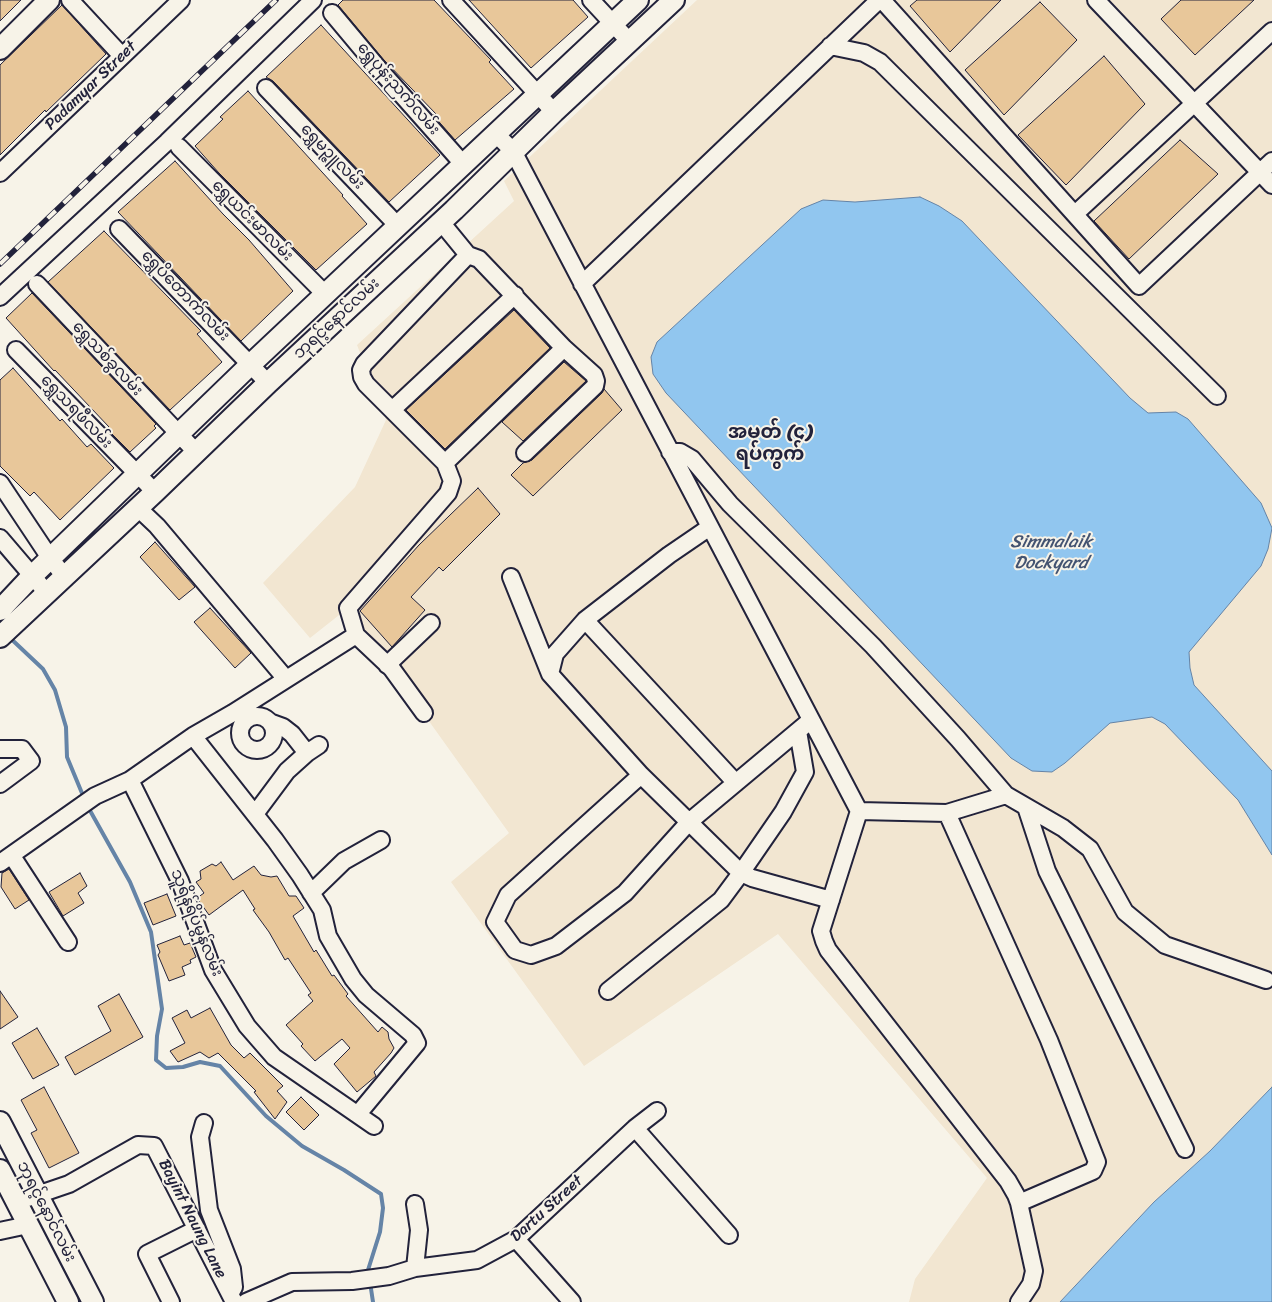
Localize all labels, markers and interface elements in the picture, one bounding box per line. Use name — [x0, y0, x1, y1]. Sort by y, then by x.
street label: Padamyar Street — [41, 37, 141, 135]
street label: ရွှေပုန်းညက်လမ်း — [353, 39, 443, 139]
street label: ရွှေမဉ္ဇူလမ်း — [296, 120, 368, 194]
street label: ရွှေယင်းမာလမ်း — [207, 176, 297, 266]
street label: ရွှေပိတောက်လမ်း — [137, 246, 233, 346]
street label: ဘုရင့်နောင်လမ်း — [290, 274, 384, 364]
street label: ရွှေသစ်ခွလမ်း — [68, 318, 146, 400]
street label: ရွှေသရဖီလမ်း — [36, 371, 116, 453]
district label: အမှတ် (၄) ရပ်ကွက် — [728, 422, 812, 466]
water label: Simmalaik Dockyard — [1010, 531, 1092, 574]
street label: သူရိန်ရိပ်မွန်လမ်း — [166, 866, 226, 980]
street label: Bayint Naung Lane — [154, 1156, 230, 1282]
street label: ဘုရင့်နောင်လမ်း — [12, 1158, 80, 1266]
street label: Dartu Street — [507, 1172, 587, 1246]

